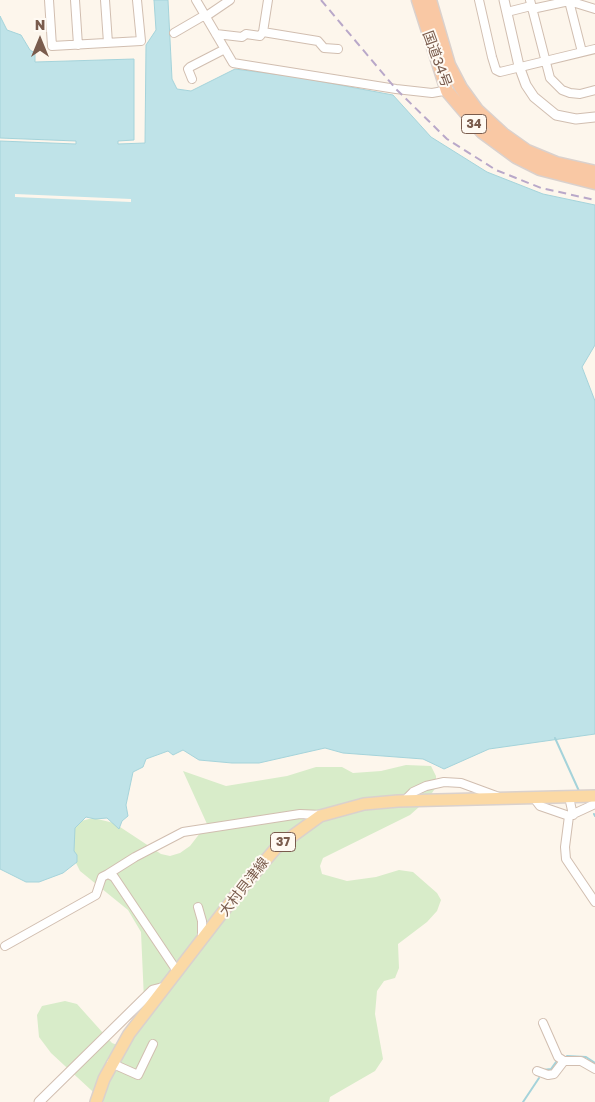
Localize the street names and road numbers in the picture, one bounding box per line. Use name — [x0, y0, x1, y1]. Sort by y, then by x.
street label: 国道34号 — [419, 29, 455, 89]
road number: 34 — [462, 115, 486, 134]
road number: 37 — [270, 832, 296, 852]
street label: 大村貝津線 — [216, 854, 272, 920]

